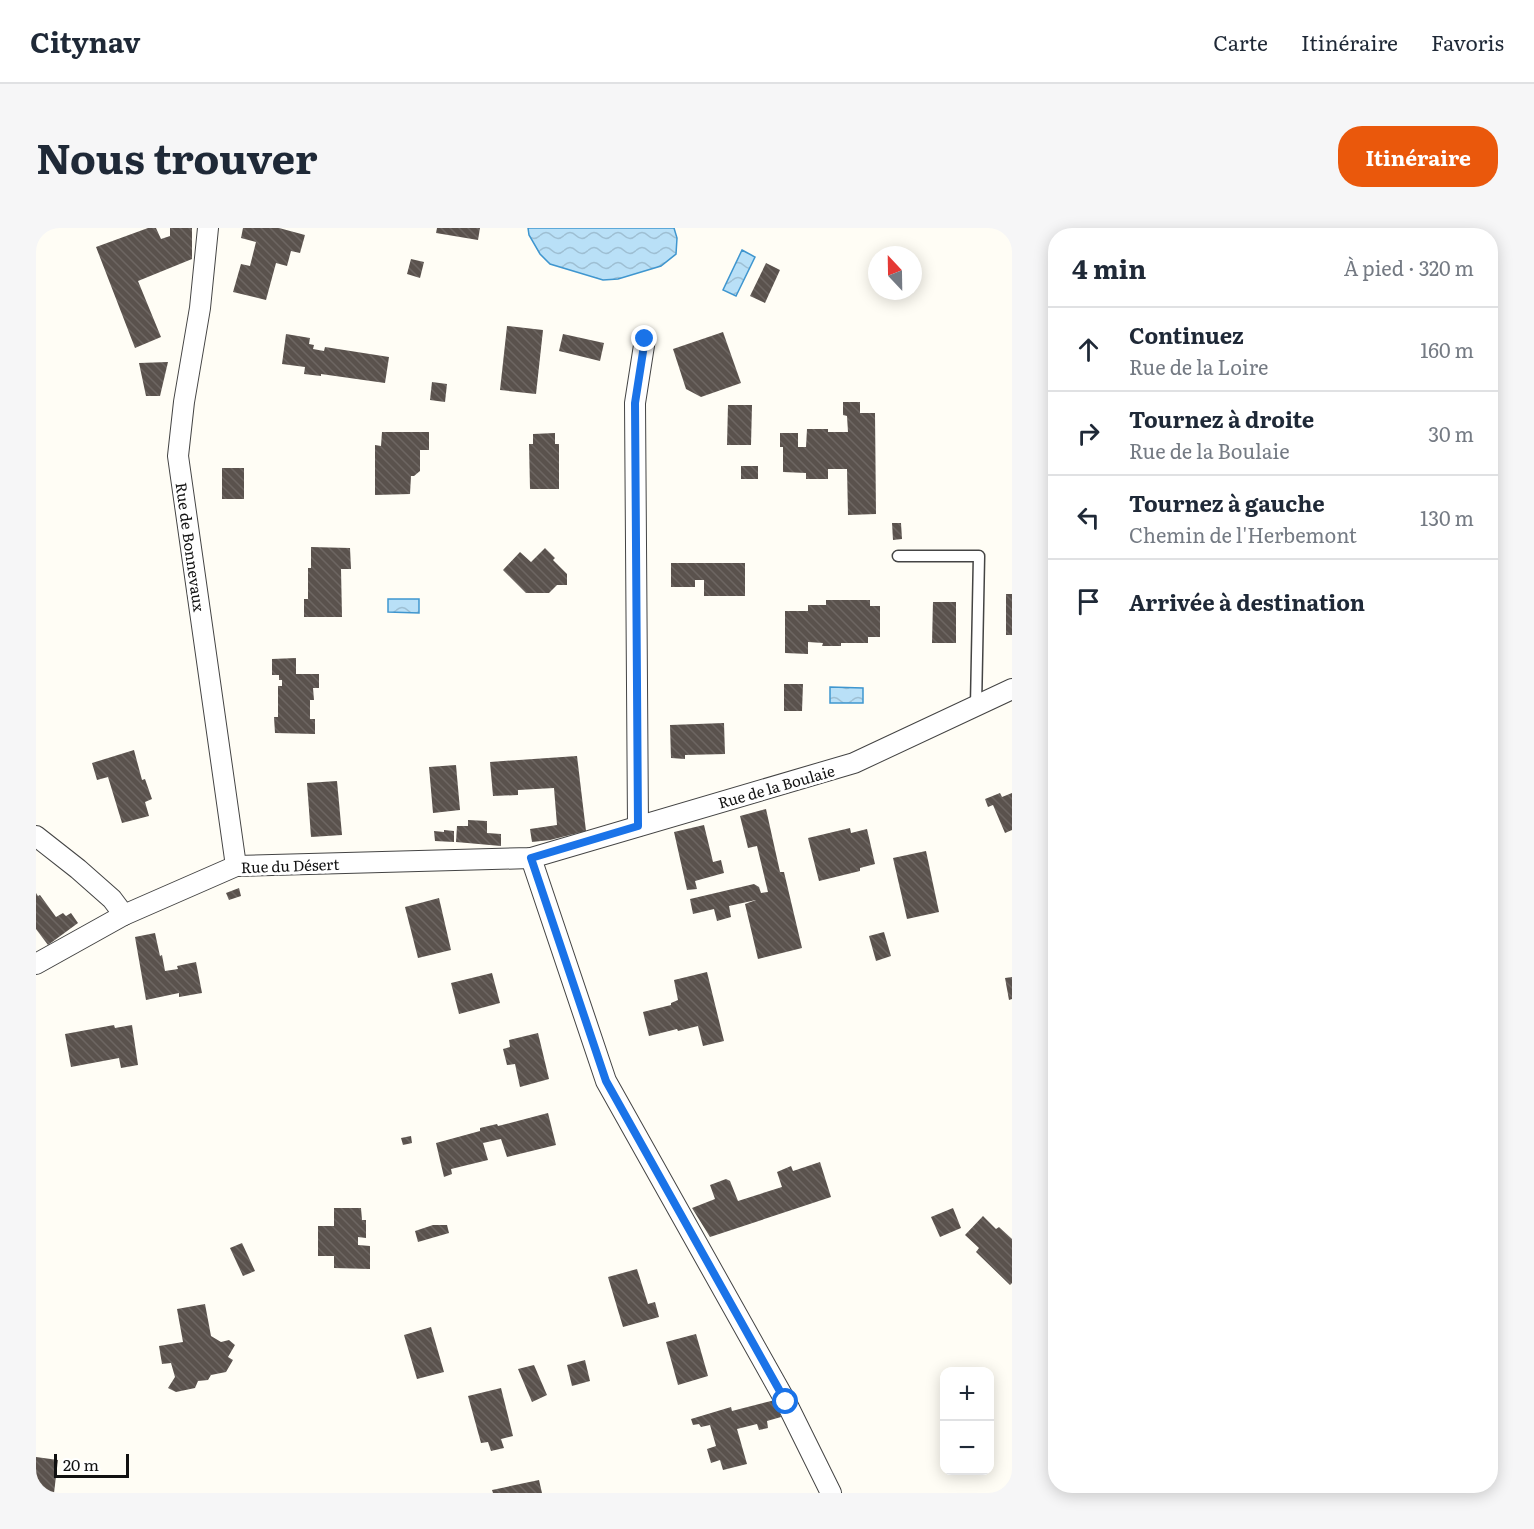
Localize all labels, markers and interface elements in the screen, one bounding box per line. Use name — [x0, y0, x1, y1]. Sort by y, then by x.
text: Citynav — [30, 20, 140, 62]
text: Carte — [1213, 26, 1268, 57]
text: Itinéraire — [1301, 26, 1398, 57]
text: Favoris — [1431, 26, 1504, 57]
text: Nous trouver — [36, 125, 318, 187]
button: Itinéraire — [1338, 126, 1498, 187]
north arrow — [868, 246, 922, 300]
text: 4 min — [1072, 248, 1146, 287]
text: À pied · 320 m — [1344, 252, 1474, 282]
text: Continuez — [1129, 318, 1244, 351]
route end — [631, 325, 657, 351]
icon: ahead — [1072, 333, 1105, 366]
text: 160 m — [1420, 334, 1474, 364]
text: Rue de la Loire — [1129, 351, 1268, 381]
text: Tournez à droite — [1129, 402, 1314, 435]
icon: right — [1072, 417, 1105, 450]
text: 30 m — [1428, 418, 1474, 448]
text: Rue de la Boulaie — [1129, 435, 1290, 465]
street label: Rue de Bonnevaux — [171, 481, 212, 614]
text: Tournez à gauche — [1129, 486, 1325, 519]
icon: left — [1072, 501, 1105, 534]
text: 130 m — [1420, 502, 1474, 532]
text: Chemin de l'Herbemont — [1129, 519, 1357, 549]
icon: arrive — [1072, 585, 1105, 618]
text: Arrivée à destination — [1129, 585, 1365, 618]
street label: Rue de la Boulaie — [715, 758, 837, 814]
street label: Rue du Désert — [240, 852, 340, 878]
map controls — [940, 1367, 994, 1475]
button: + — [940, 1367, 994, 1421]
route start — [772, 1388, 798, 1414]
button: − — [940, 1421, 994, 1475]
scale bar — [54, 1451, 129, 1478]
text: 20 m — [63, 1452, 99, 1476]

